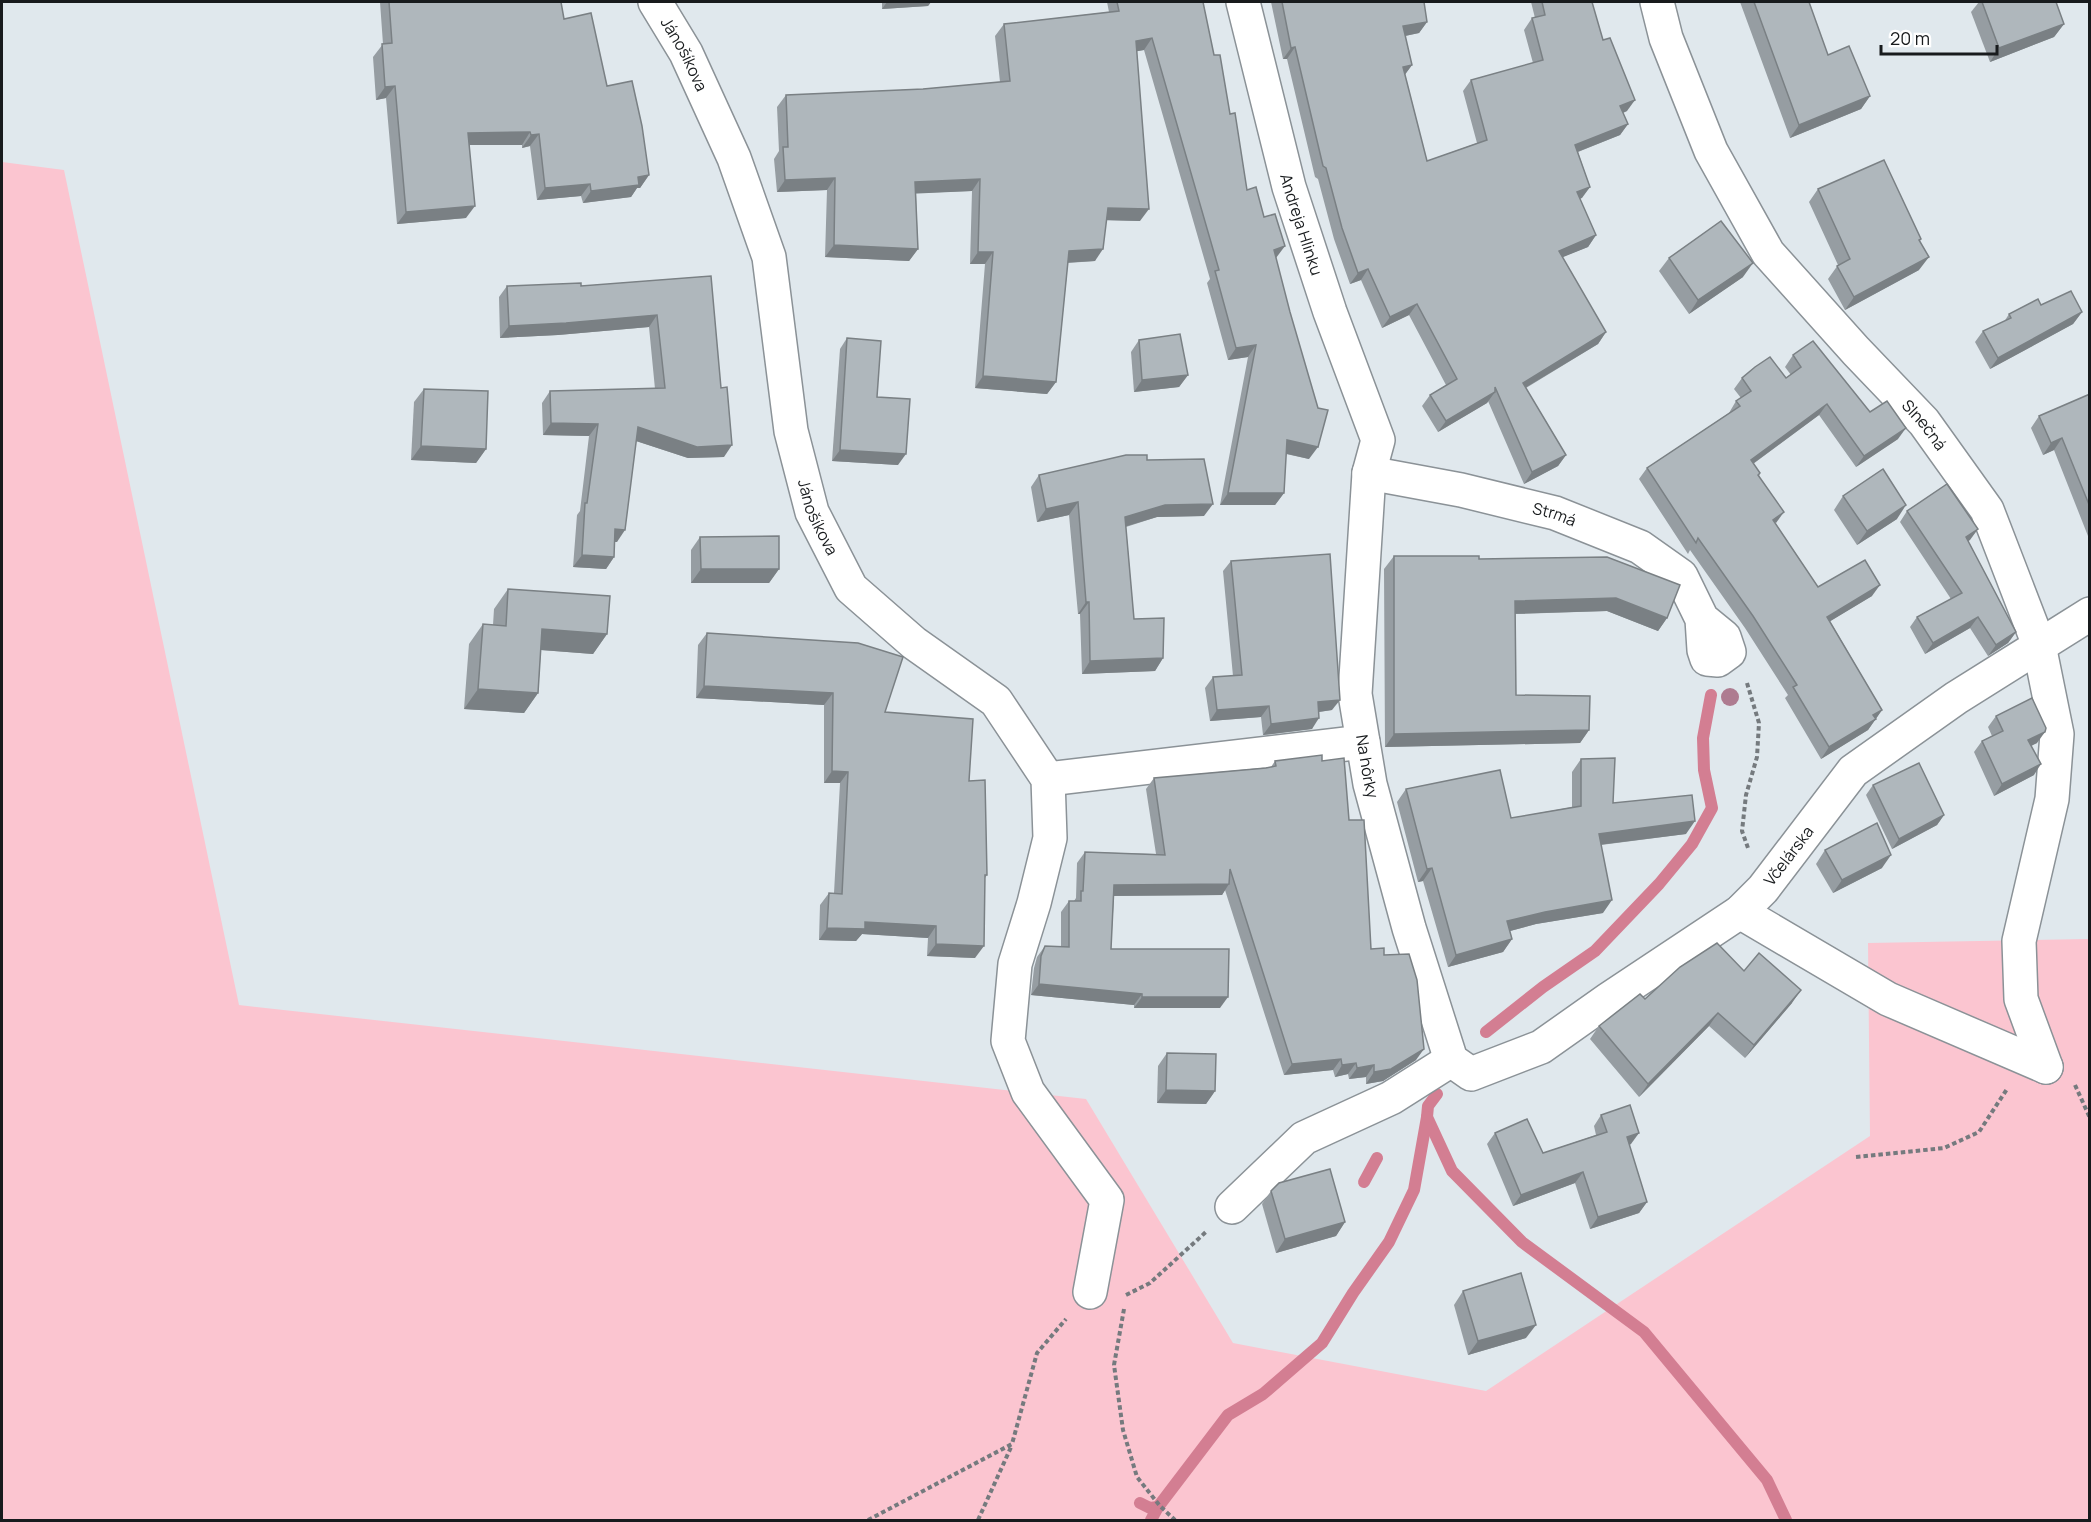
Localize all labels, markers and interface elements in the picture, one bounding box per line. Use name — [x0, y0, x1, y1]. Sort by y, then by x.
street label: Jánošíkova — [656, 13, 713, 95]
scale bar — [1881, 18, 1996, 56]
text: 20 m — [1890, 26, 1930, 50]
street label: Andreja Hlinku — [1275, 171, 1328, 278]
street label: Slnečná — [1897, 395, 1952, 455]
street label: Jánošíkova — [793, 477, 843, 559]
street label: Strmá — [1530, 497, 1579, 531]
street label: Na hôrky — [1351, 733, 1385, 801]
street label: Včelárska — [1759, 821, 1818, 890]

